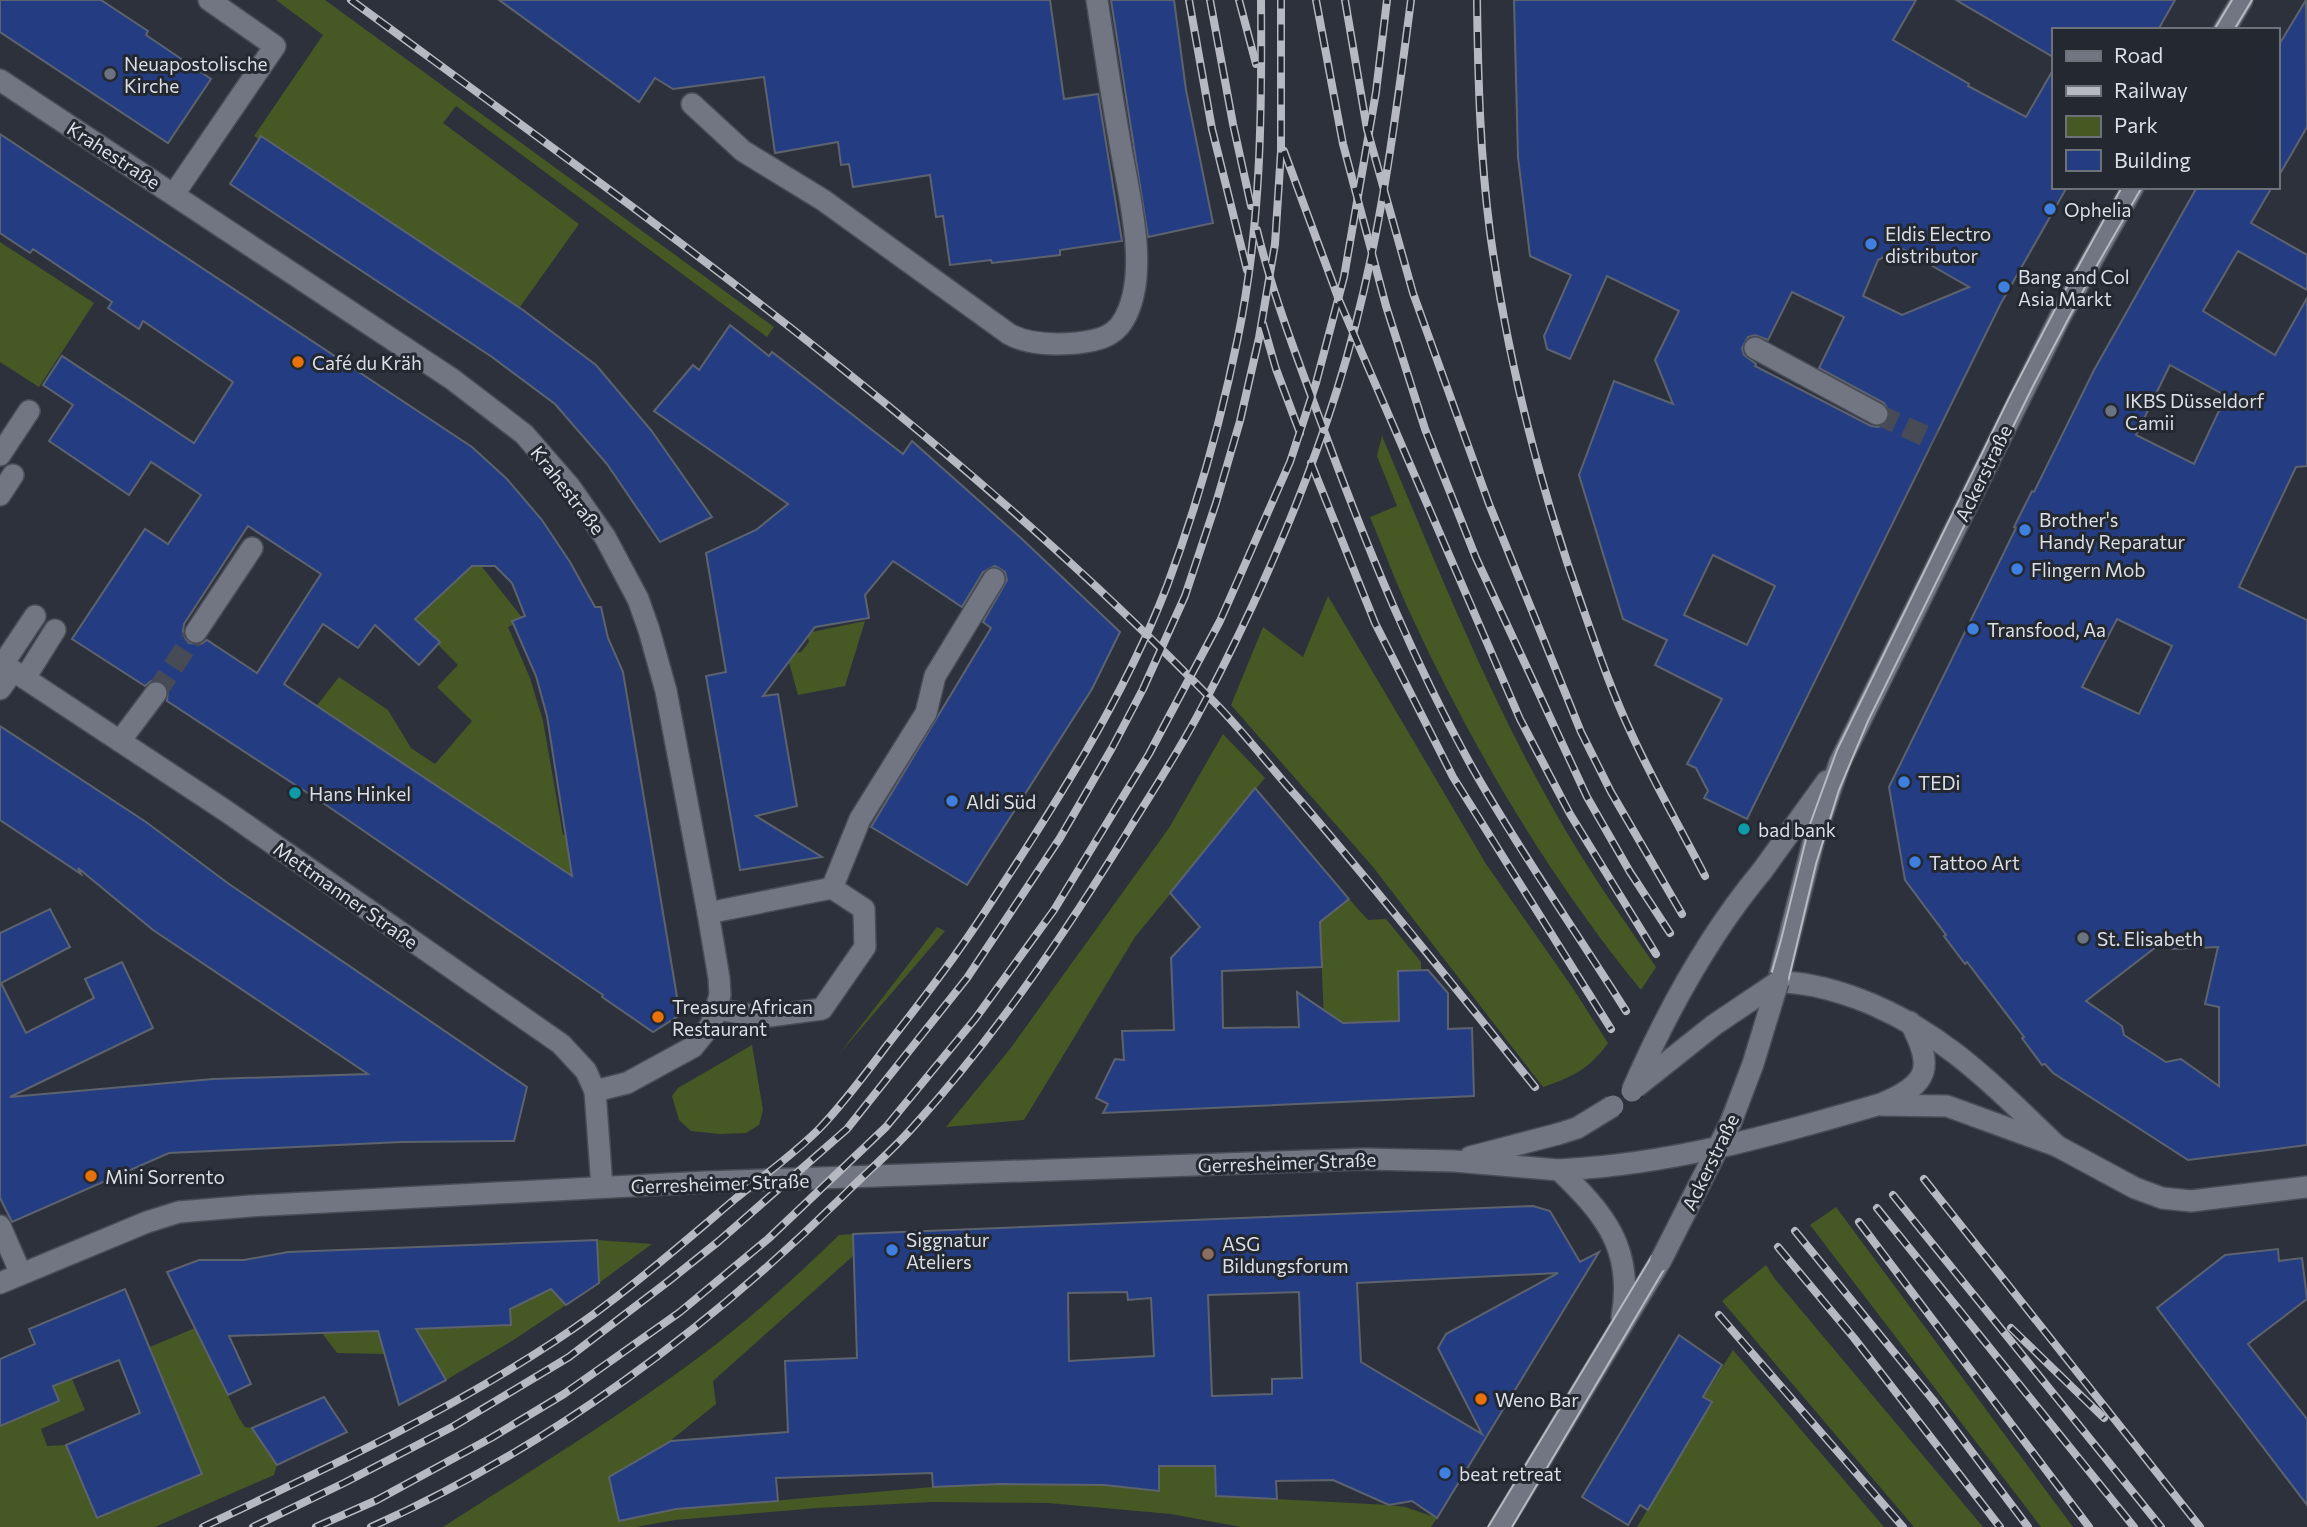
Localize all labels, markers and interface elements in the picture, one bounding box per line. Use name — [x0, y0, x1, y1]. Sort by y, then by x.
legend — [2052, 28, 2279, 189]
text: Road — [2114, 42, 2163, 67]
place label: Neuapostolische Kirche — [124, 52, 268, 97]
marker: Neuapostolische Kirche — [102, 66, 118, 82]
text: Railway — [2114, 77, 2188, 102]
text: Park — [2114, 112, 2158, 137]
street label: Krahestraße — [63, 116, 165, 194]
text: Building — [2114, 147, 2191, 172]
place label: Ophelia — [2064, 198, 2131, 221]
marker: Ophelia — [2042, 201, 2058, 217]
place label: Eldis Electro distributor — [1885, 222, 1991, 267]
marker: Eldis Electro distributor — [1863, 236, 1879, 252]
place label: Bang and Col Asia Markt — [2018, 265, 2130, 310]
marker: Bang and Col Asia Markt — [1996, 279, 2012, 295]
place label: Café du Kräh — [312, 351, 422, 374]
marker: Café du Kräh — [290, 354, 306, 370]
place label: IKBS Düsseldorf Camii — [2125, 389, 2265, 434]
marker: IKBS Düsseldorf Camii — [2103, 403, 2119, 419]
street label: Ackerstraße — [1950, 421, 2016, 525]
street label: Krahestraße — [526, 441, 610, 539]
place label: Brother's Handy Reparatur — [2039, 508, 2186, 553]
marker: Brother's Handy Reparatur — [2017, 522, 2033, 538]
place label: Flingern Mob — [2031, 558, 2145, 581]
marker: Flingern Mob — [2009, 561, 2025, 577]
place label: Transfood, Aa — [1987, 618, 2106, 641]
marker: Transfood, Aa — [1965, 621, 1981, 637]
place label: TEDi — [1918, 771, 1960, 794]
marker: TEDi — [1896, 774, 1912, 790]
place label: Hans Hinkel — [309, 782, 411, 805]
marker: Hans Hinkel — [287, 785, 303, 801]
place label: Aldi Süd — [966, 790, 1036, 813]
marker: Aldi Süd — [944, 793, 960, 809]
place label: bad bank — [1758, 818, 1836, 841]
marker: bad bank — [1736, 821, 1752, 837]
street label: Mettmanner Straße — [269, 837, 423, 953]
place label: Tattoo Art — [1929, 851, 2020, 874]
marker: Tattoo Art — [1907, 854, 1923, 870]
place label: St. Elisabeth — [2097, 927, 2203, 950]
marker: St. Elisabeth — [2075, 930, 2091, 946]
place label: Treasure African Restaurant — [672, 995, 813, 1040]
marker: Treasure African Restaurant — [650, 1009, 666, 1025]
street label: Ackerstraße — [1677, 1110, 1743, 1214]
street label: Gerresheimer Straße — [1197, 1147, 1377, 1177]
place label: Mini Sorrento — [105, 1165, 225, 1188]
marker: Mini Sorrento — [83, 1168, 99, 1184]
street label: Gerresheimer Straße — [630, 1168, 810, 1198]
place label: Siggnatur Ateliers — [906, 1228, 990, 1273]
place label: ASG Bildungsforum — [1222, 1232, 1349, 1277]
marker: Siggnatur Ateliers — [884, 1242, 900, 1258]
marker: ASG Bildungsforum — [1200, 1246, 1216, 1262]
place label: Weno Bar — [1495, 1388, 1579, 1411]
marker: Weno Bar — [1473, 1391, 1489, 1407]
place label: beat retreat — [1459, 1462, 1562, 1485]
marker: beat retreat — [1437, 1465, 1453, 1481]

